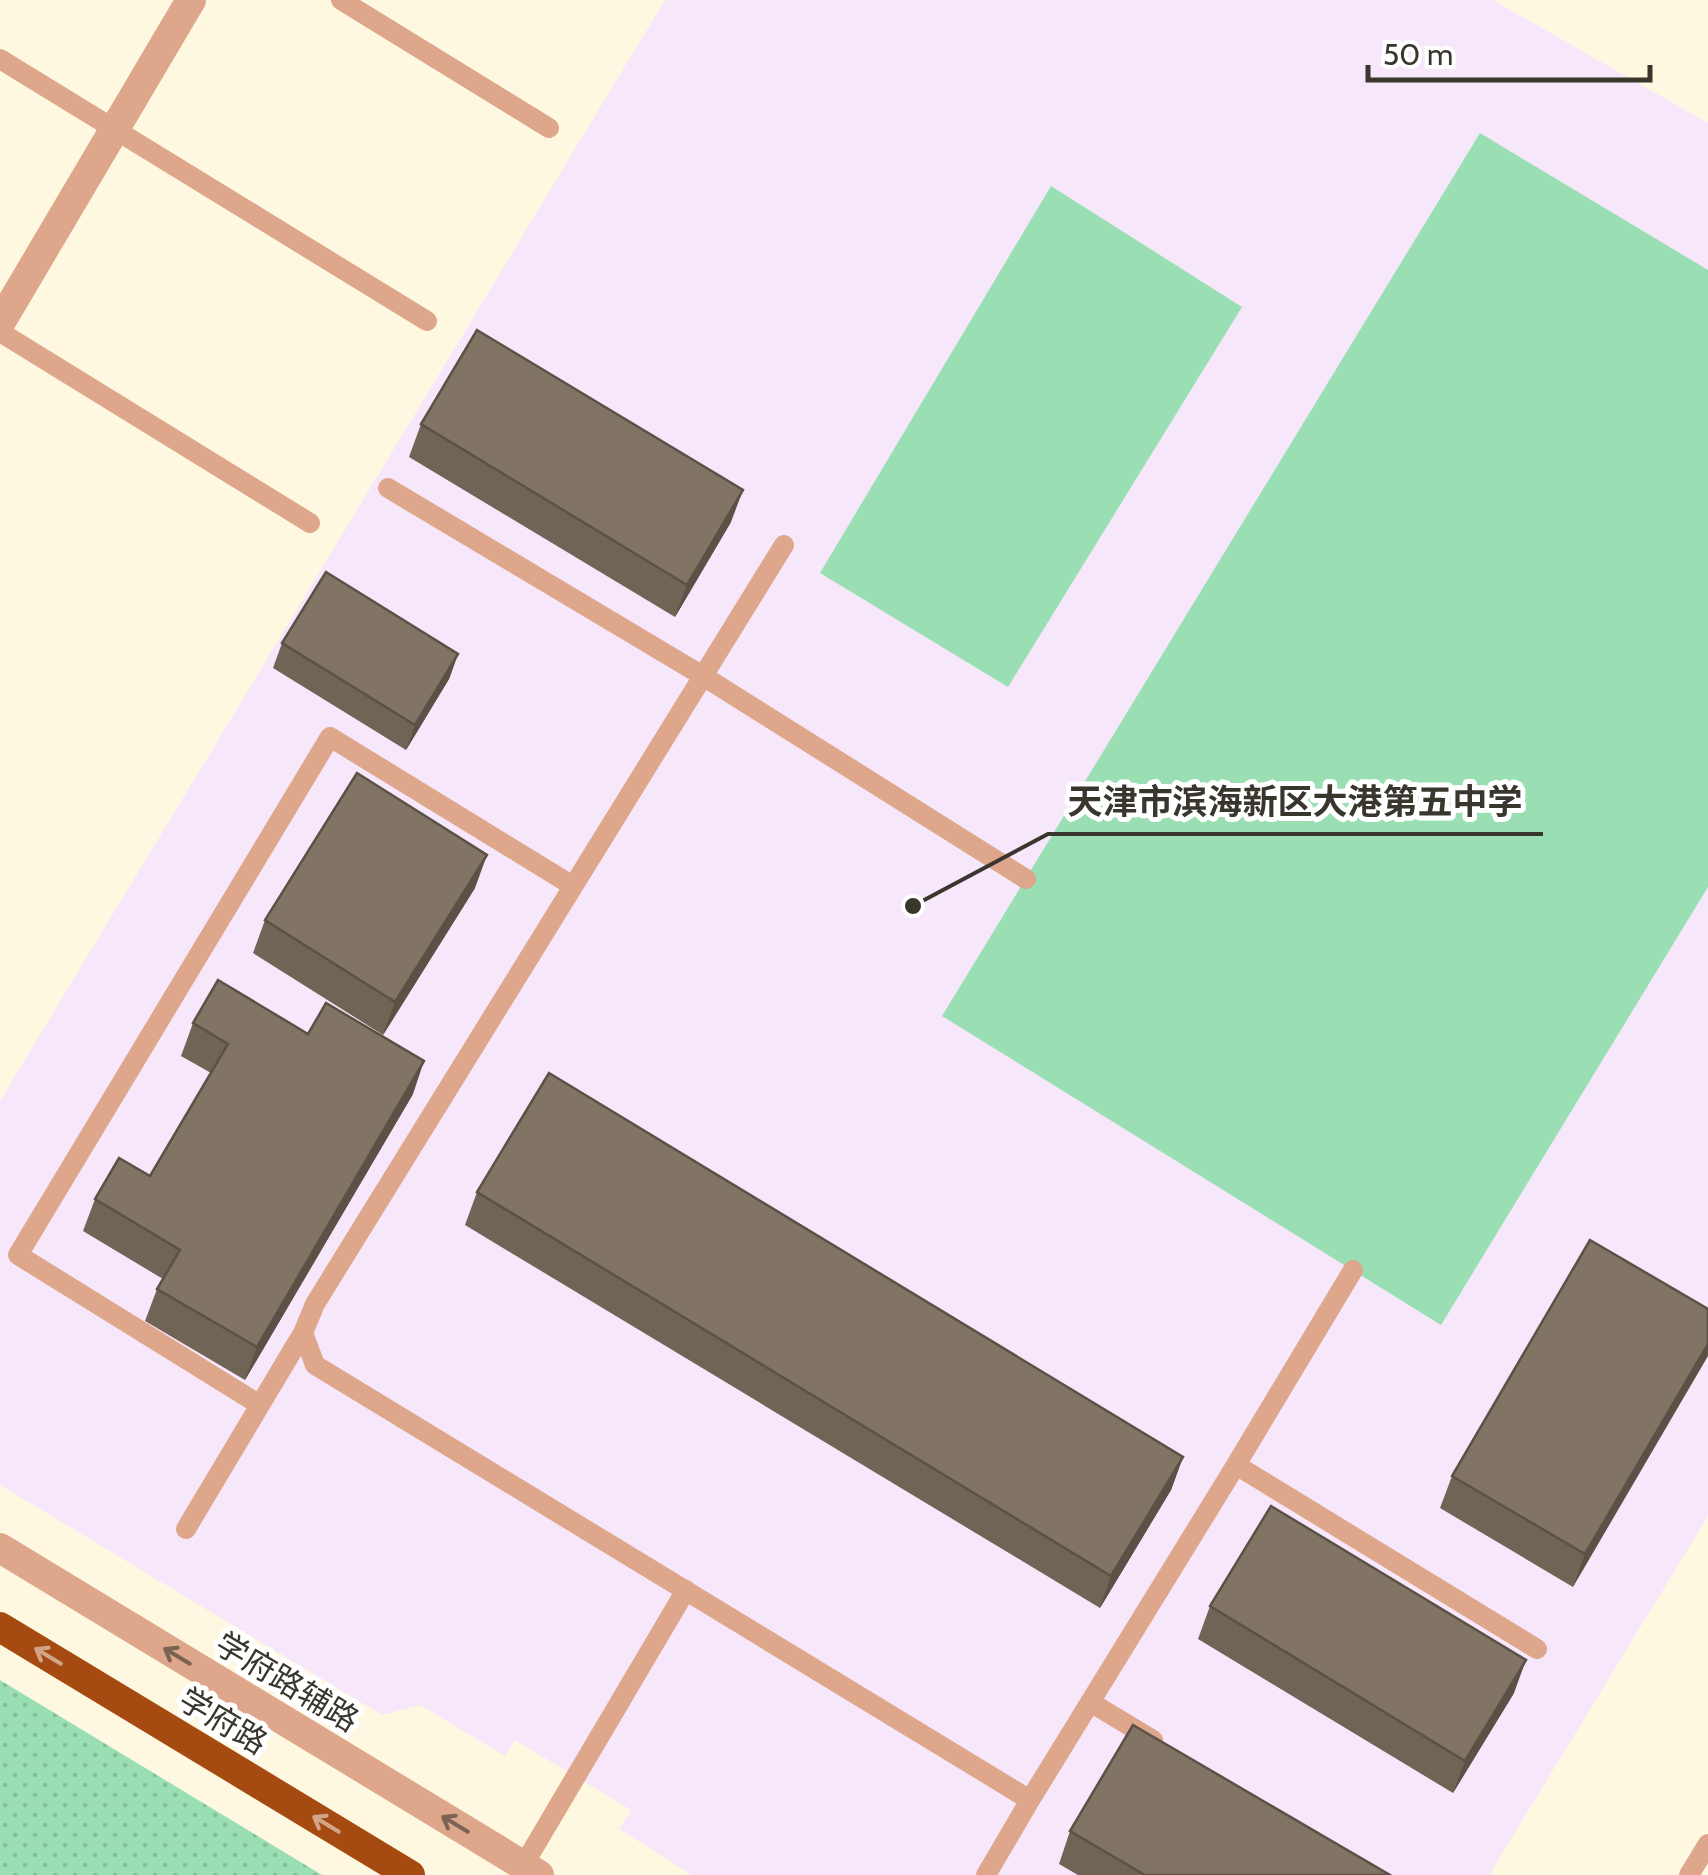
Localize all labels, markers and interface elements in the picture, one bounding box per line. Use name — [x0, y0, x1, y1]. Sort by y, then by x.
scale bar — [1368, 20, 1650, 82]
text: 50 m — [1383, 36, 1453, 73]
callout: 天津市滨海新区大港第五中学 — [1048, 769, 1543, 834]
text: 天津市滨海新区大港第五中学 — [1067, 780, 1523, 823]
street label: 学府路辅路 — [209, 1624, 365, 1740]
one-way arrow — [34, 1646, 63, 1666]
one-way arrow — [163, 1646, 192, 1666]
street label: 学府路 — [172, 1680, 274, 1762]
one-way arrow — [312, 1814, 341, 1835]
one-way arrow — [441, 1814, 470, 1834]

